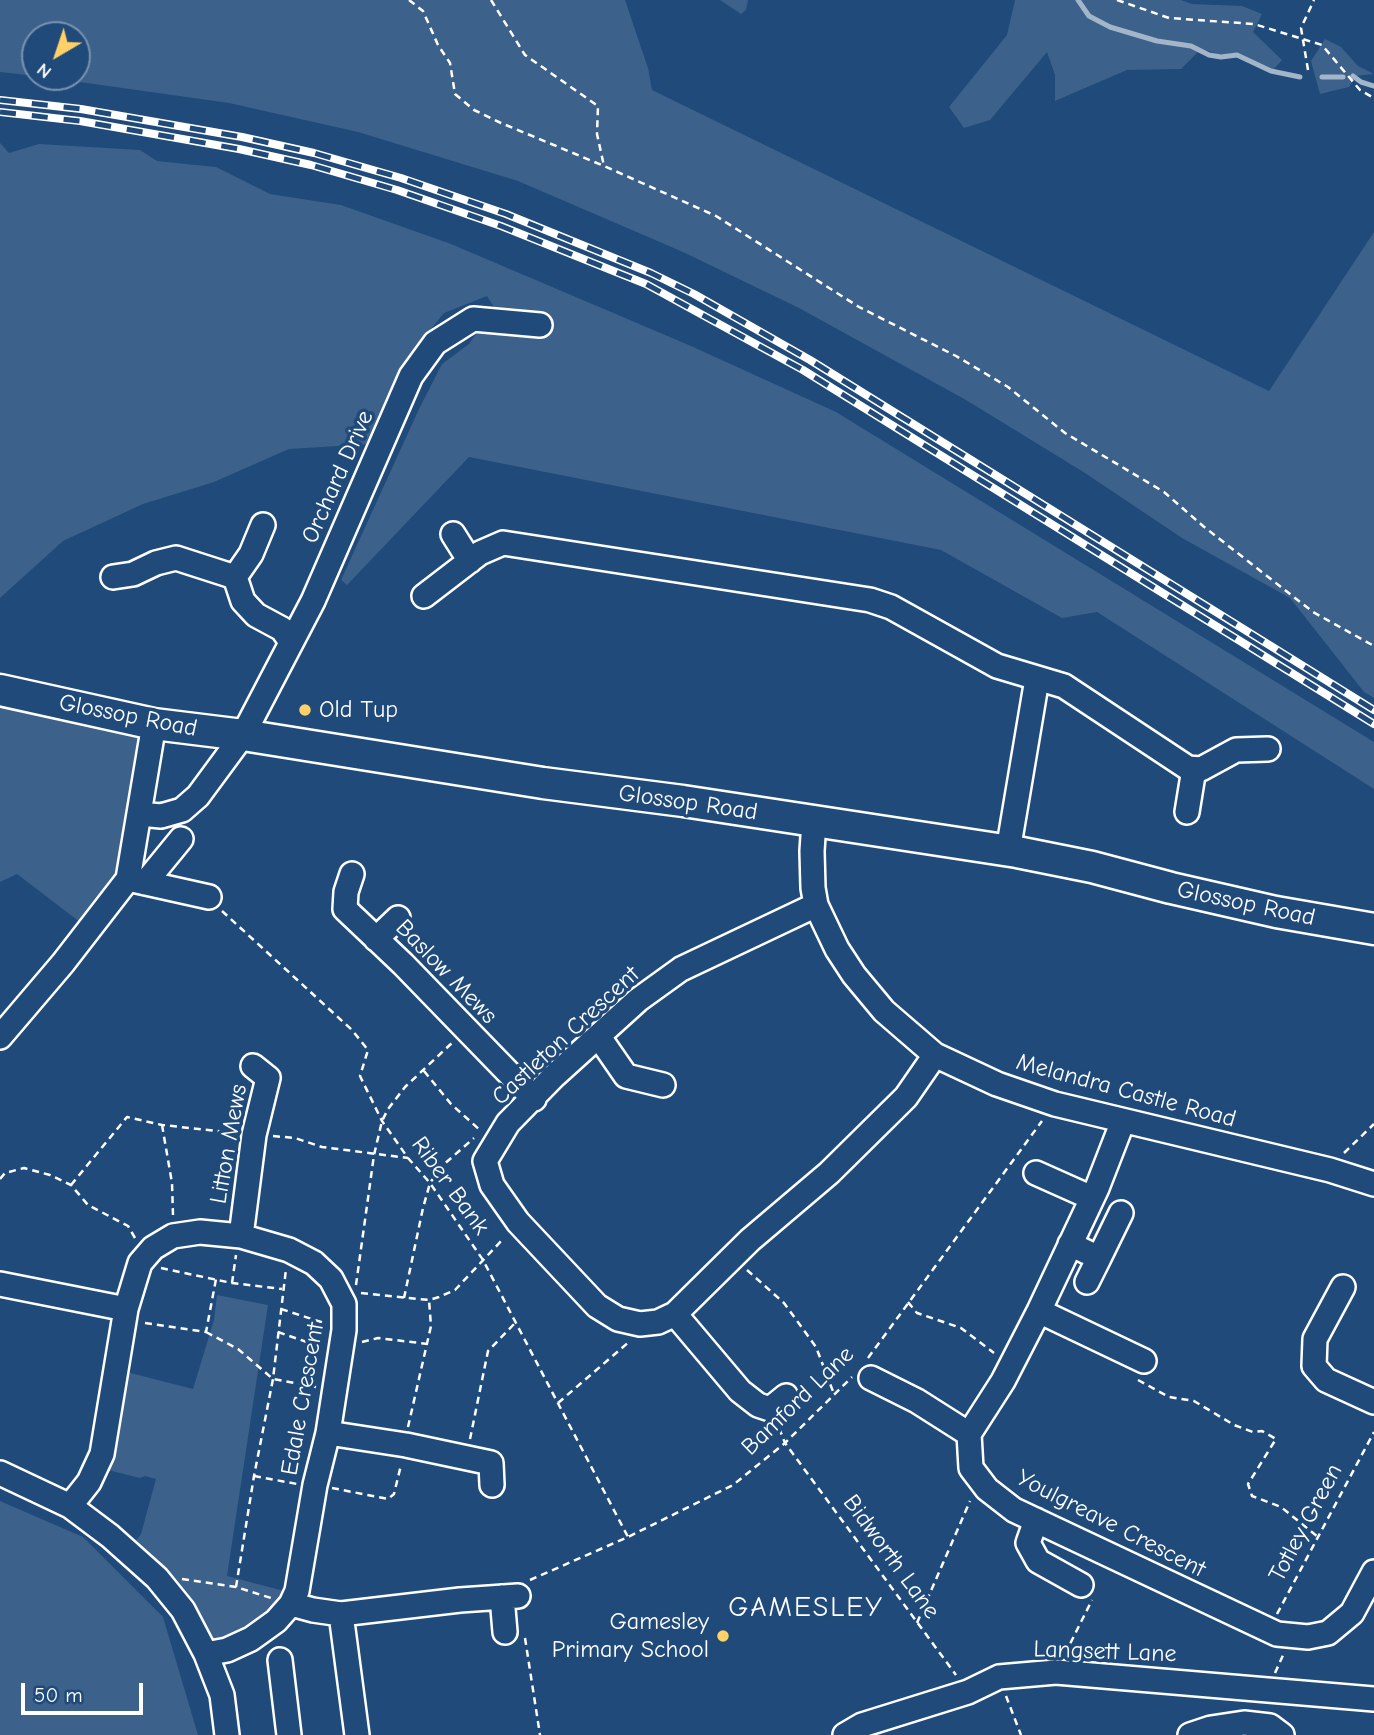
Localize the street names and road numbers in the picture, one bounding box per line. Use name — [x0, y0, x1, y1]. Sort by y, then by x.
street label: Orchard Drive — [296, 406, 380, 548]
street label: Glossop Road — [56, 688, 200, 744]
street label: Glossop Road — [617, 779, 759, 827]
street label: Glossop Road — [1174, 875, 1318, 933]
street label: Baslow Mews — [389, 914, 503, 1030]
street label: Castleton Crescent — [486, 960, 646, 1112]
street label: Melandra Castle Road — [1013, 1048, 1239, 1134]
street label: Litton Mews — [204, 1082, 254, 1206]
street label: Riber Bank — [405, 1131, 495, 1241]
street label: Edale Crescent — [275, 1320, 331, 1478]
street label: Bamford Lane — [736, 1340, 860, 1462]
street label: Totley Green — [1263, 1459, 1349, 1587]
street label: Youlgreave Crescent — [1012, 1464, 1210, 1584]
street label: Bidworth Lane — [836, 1489, 946, 1625]
street label: Langsett Lane — [1033, 1635, 1177, 1669]

